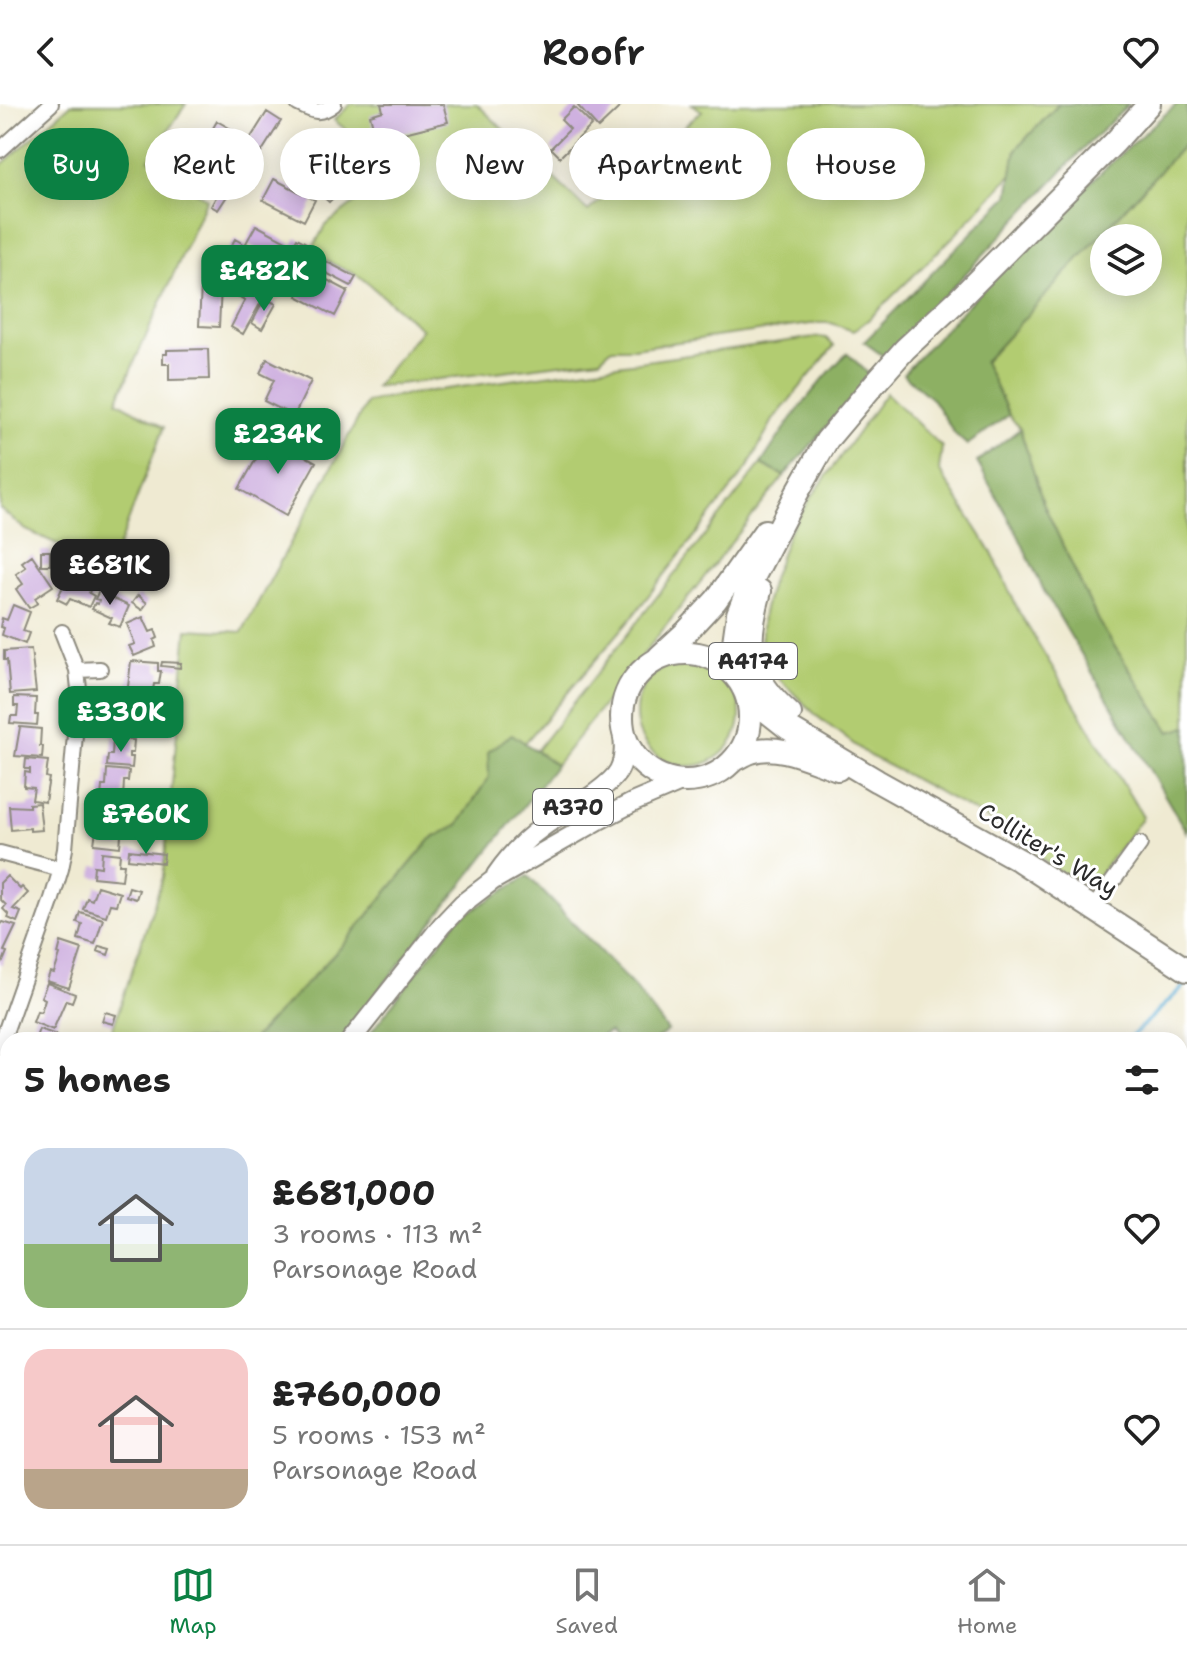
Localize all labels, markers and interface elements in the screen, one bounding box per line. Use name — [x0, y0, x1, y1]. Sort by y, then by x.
text: Roofr — [542, 28, 645, 77]
icon: back — [24, 30, 68, 74]
icon: heart — [1119, 30, 1163, 74]
chip: Buy — [24, 128, 129, 200]
chip: Rent — [145, 128, 264, 200]
chip: Filters — [280, 128, 420, 200]
chip: New — [436, 128, 553, 200]
chip: Apartment — [569, 128, 771, 200]
chip: House — [787, 128, 925, 200]
map controls — [1090, 224, 1162, 296]
button: layers — [1090, 224, 1162, 296]
pin: £482K — [208, 245, 320, 313]
text: £482K — [219, 253, 309, 288]
pin: £234K — [222, 408, 334, 476]
text: £234K — [233, 416, 323, 451]
pin: £681K — [54, 539, 166, 607]
text: £681K — [68, 547, 152, 582]
road number: A4174 — [709, 643, 797, 679]
pin: £330K — [65, 686, 177, 754]
text: £330K — [76, 694, 166, 729]
pin: £760K — [90, 788, 202, 856]
road number: A370 — [533, 789, 613, 825]
text: £760K — [102, 796, 190, 831]
street label: Colliter's Way — [972, 796, 1124, 904]
text: 5 homes — [24, 1057, 171, 1103]
icon: filters — [1120, 1058, 1164, 1102]
text: £681,000 — [272, 1170, 436, 1216]
icon: home — [88, 1180, 184, 1276]
icon: heart — [1120, 1206, 1164, 1250]
text: 3 rooms · 113 m² — [272, 1216, 483, 1251]
text: Parsonage Road — [272, 1251, 477, 1286]
text: £760,000 — [272, 1371, 442, 1417]
icon: home — [88, 1381, 184, 1477]
icon: heart — [1120, 1407, 1164, 1451]
text: 5 rooms · 153 m² — [272, 1417, 486, 1452]
text: Parsonage Road — [272, 1452, 477, 1487]
tab: Map — [169, 1563, 217, 1640]
tab: Saved — [556, 1563, 618, 1640]
tab: Home — [957, 1563, 1018, 1640]

